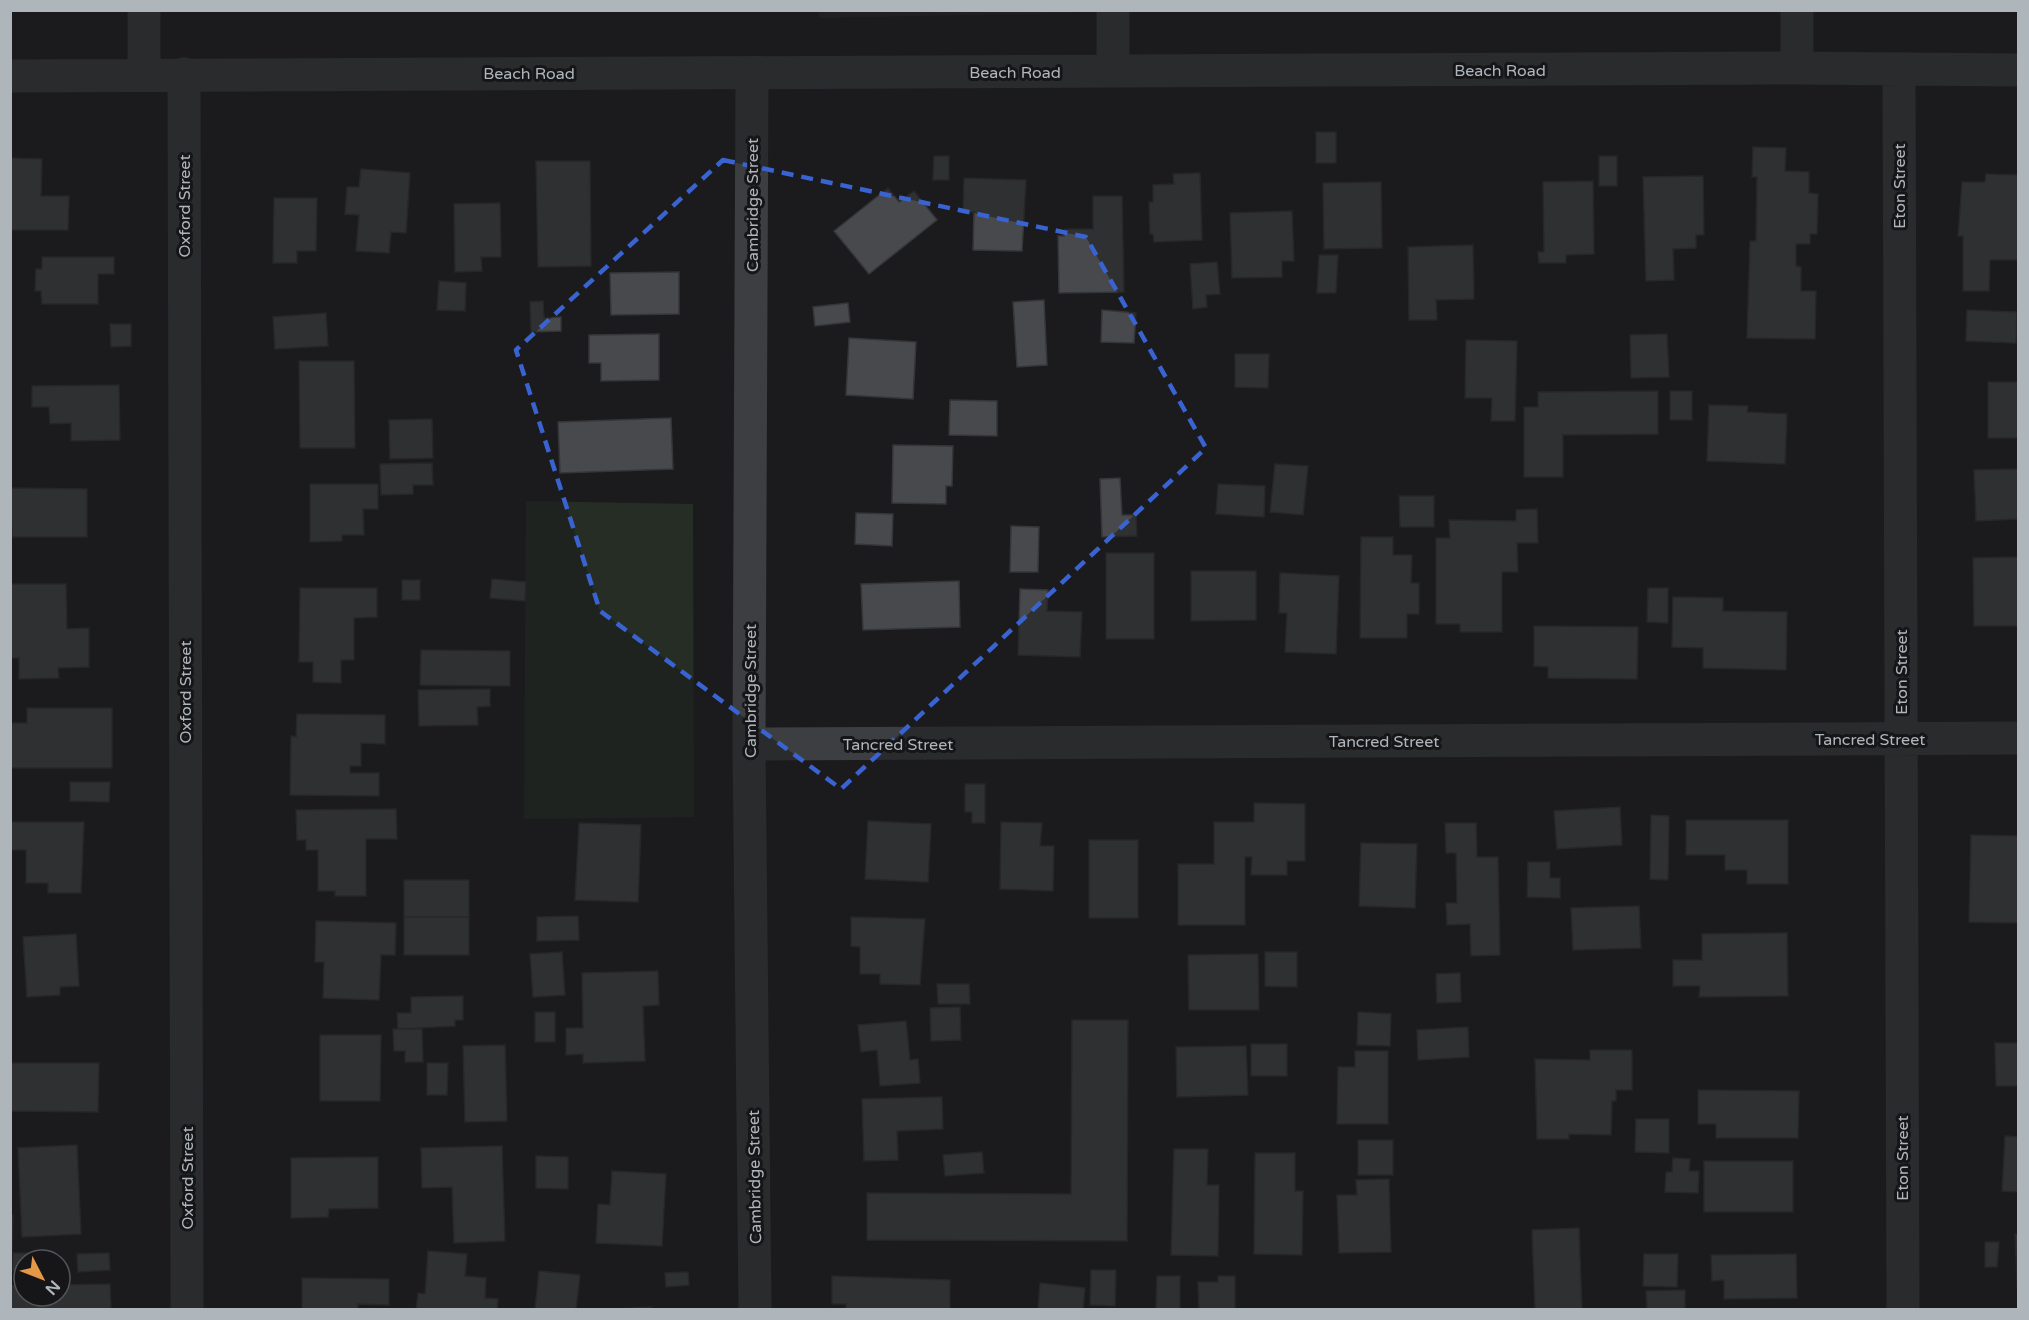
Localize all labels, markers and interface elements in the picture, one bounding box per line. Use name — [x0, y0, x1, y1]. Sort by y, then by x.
street label: Beach Road — [1454, 61, 1546, 81]
street label: Beach Road — [969, 63, 1061, 83]
street label: Beach Road — [483, 64, 575, 84]
street label: Cambridge Street — [743, 138, 763, 272]
street label: Eton Street — [1890, 143, 1910, 229]
street label: Oxford Street — [175, 154, 195, 258]
street label: Cambridge Street — [741, 624, 761, 758]
street label: Eton Street — [1892, 629, 1912, 715]
street label: Oxford Street — [176, 640, 196, 744]
street label: Tancred Street — [1815, 730, 1925, 750]
street label: Tancred Street — [1329, 732, 1439, 752]
street label: Tancred Street — [843, 735, 953, 755]
street label: Cambridge Street — [744, 1110, 766, 1244]
street label: Eton Street — [1893, 1115, 1913, 1201]
street label: Oxford Street — [178, 1126, 198, 1230]
north arrow — [12, 1248, 72, 1308]
text: N — [41, 1276, 64, 1299]

